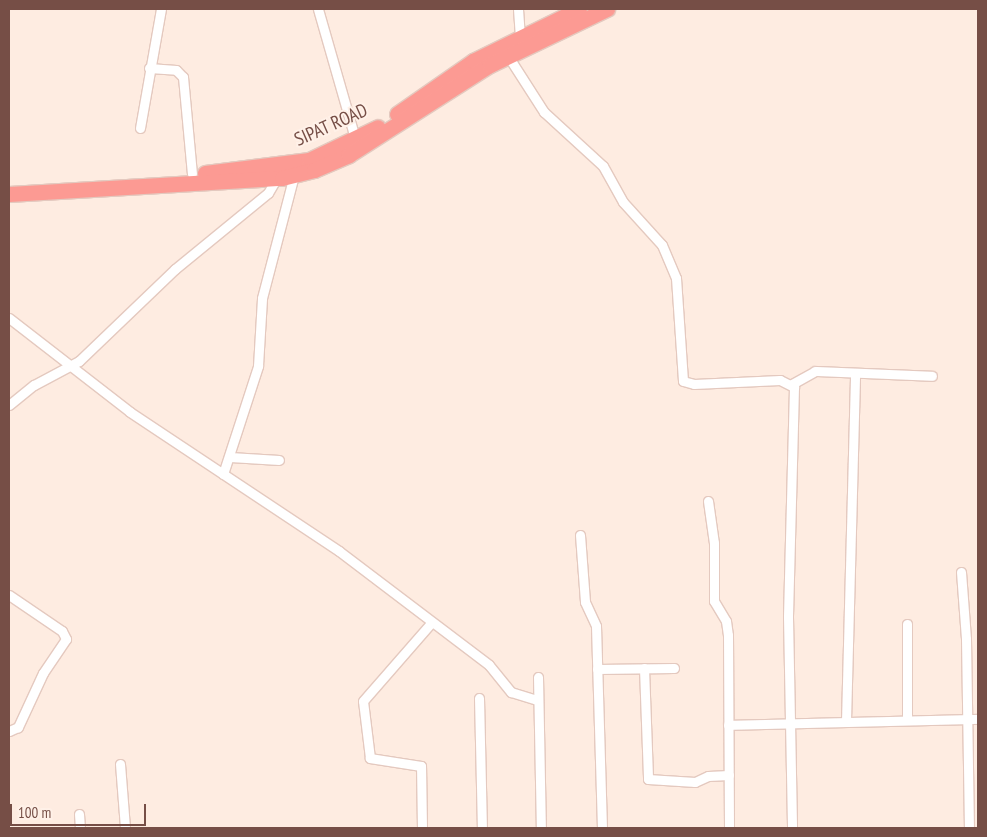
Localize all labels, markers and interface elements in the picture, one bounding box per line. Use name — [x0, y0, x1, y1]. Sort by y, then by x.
street label: SIPAT ROAD — [291, 99, 371, 151]
scale bar — [12, 794, 149, 826]
text: 100 m — [18, 803, 51, 822]

